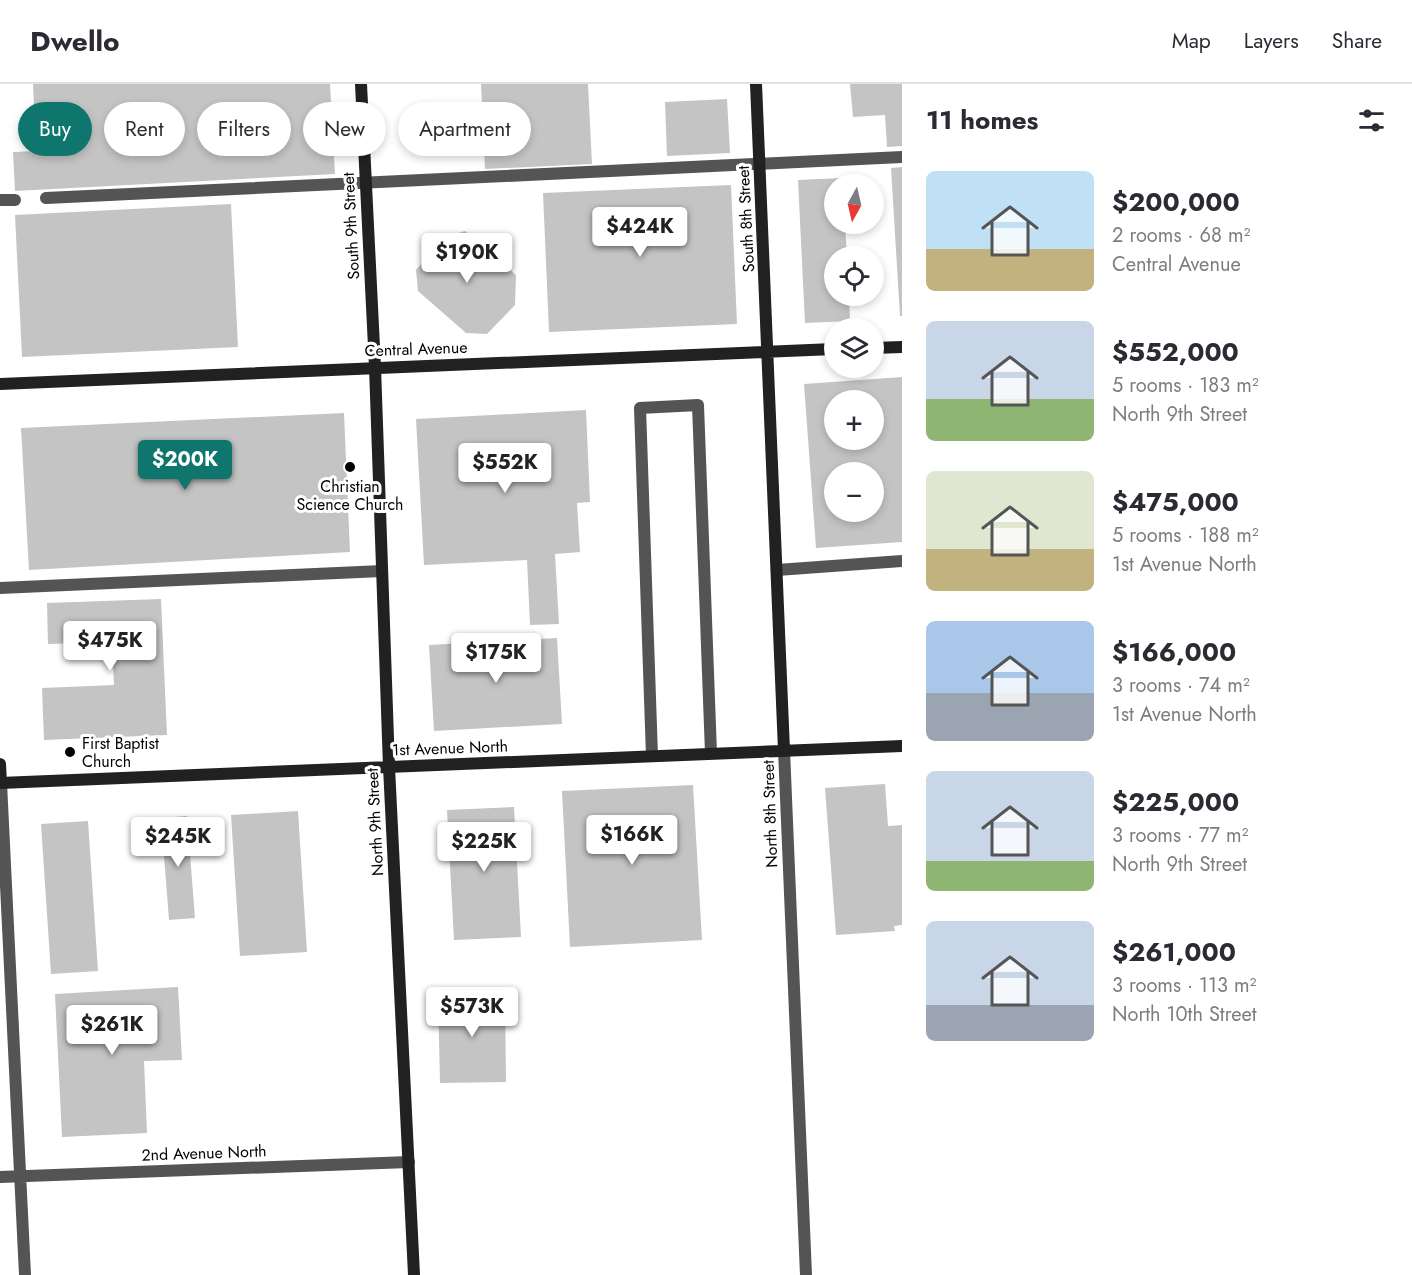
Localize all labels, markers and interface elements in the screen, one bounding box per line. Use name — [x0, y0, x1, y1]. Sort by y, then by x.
text: Dwello — [30, 21, 120, 62]
text: Map — [1172, 26, 1211, 56]
text: Layers — [1244, 26, 1299, 56]
text: Share — [1332, 26, 1382, 56]
text: 11 homes — [926, 101, 1038, 139]
chip: Buy — [18, 102, 92, 156]
chip: Rent — [104, 102, 185, 156]
chip: Filters — [197, 102, 291, 156]
chip: New — [303, 102, 386, 156]
chip: Apartment — [398, 102, 531, 156]
icon: filters — [1355, 104, 1388, 137]
street label: South 8th Street — [732, 165, 760, 273]
street label: South 9th Street — [337, 172, 365, 280]
north arrow — [824, 174, 884, 234]
map controls — [824, 174, 884, 522]
text: $200,000 — [1112, 183, 1240, 221]
icon: home — [974, 195, 1046, 267]
pin: $424K — [598, 207, 682, 258]
text: $424K — [606, 212, 674, 241]
text: 2 rooms · 68 m² — [1112, 221, 1250, 250]
pin: $190K — [425, 233, 509, 284]
text: $190K — [435, 238, 499, 267]
button: locate — [824, 246, 884, 306]
text: Central Avenue — [1112, 250, 1241, 279]
button: layers — [824, 318, 884, 378]
text: $552,000 — [1112, 333, 1239, 371]
street label: Central Avenue — [364, 336, 468, 362]
icon: home — [974, 345, 1046, 417]
text: 5 rooms · 183 m² — [1112, 371, 1259, 400]
button: + — [824, 390, 884, 450]
text: North 9th Street — [1112, 400, 1247, 429]
pin: $200K — [143, 440, 227, 491]
pin: $552K — [463, 443, 547, 494]
text: $200K — [152, 445, 218, 474]
text: $552K — [472, 448, 538, 477]
marker: Christian Science Church — [343, 460, 357, 474]
button: − — [824, 462, 884, 522]
place label: Christian Science Church — [297, 475, 403, 516]
text: $475,000 — [1112, 483, 1239, 521]
icon: home — [974, 495, 1046, 567]
text: 5 rooms · 188 m² — [1112, 521, 1259, 550]
text: 1st Avenue North — [1112, 550, 1257, 579]
pin: $475K — [68, 621, 152, 672]
text: $475K — [77, 626, 143, 655]
pin: $175K — [454, 633, 538, 684]
text: $166,000 — [1112, 633, 1236, 671]
text: $175K — [465, 638, 527, 667]
icon: home — [974, 645, 1046, 717]
text: 3 rooms · 74 m² — [1112, 671, 1250, 700]
text: 1st Avenue North — [1112, 700, 1257, 729]
place label: First Baptist Church — [82, 732, 159, 773]
street label: 1st Avenue North — [392, 734, 508, 762]
marker: First Baptist Church — [63, 745, 77, 759]
street label: North 8th Street — [757, 760, 783, 868]
street label: North 9th Street — [361, 767, 389, 877]
text: $225,000 — [1112, 783, 1239, 821]
icon: home — [974, 795, 1046, 867]
pin: $166K — [590, 815, 674, 866]
pin: $245K — [136, 817, 220, 868]
text: $166K — [600, 820, 664, 849]
text: 3 rooms · 77 m² — [1112, 821, 1249, 850]
text: $245K — [145, 822, 211, 851]
pin: $225K — [442, 822, 526, 873]
text: $225K — [451, 827, 517, 856]
text: North 9th Street — [1112, 850, 1247, 879]
text: $261,000 — [1112, 933, 1236, 971]
icon: home — [974, 945, 1046, 1017]
text: 3 rooms · 113 m² — [1112, 971, 1256, 1000]
pin: $573K — [430, 987, 514, 1038]
text: $573K — [440, 992, 504, 1021]
text: North 10th Street — [1112, 1000, 1257, 1029]
pin: $261K — [70, 1005, 154, 1056]
text: $261K — [80, 1010, 144, 1039]
street label: 2nd Avenue North — [141, 1139, 267, 1167]

